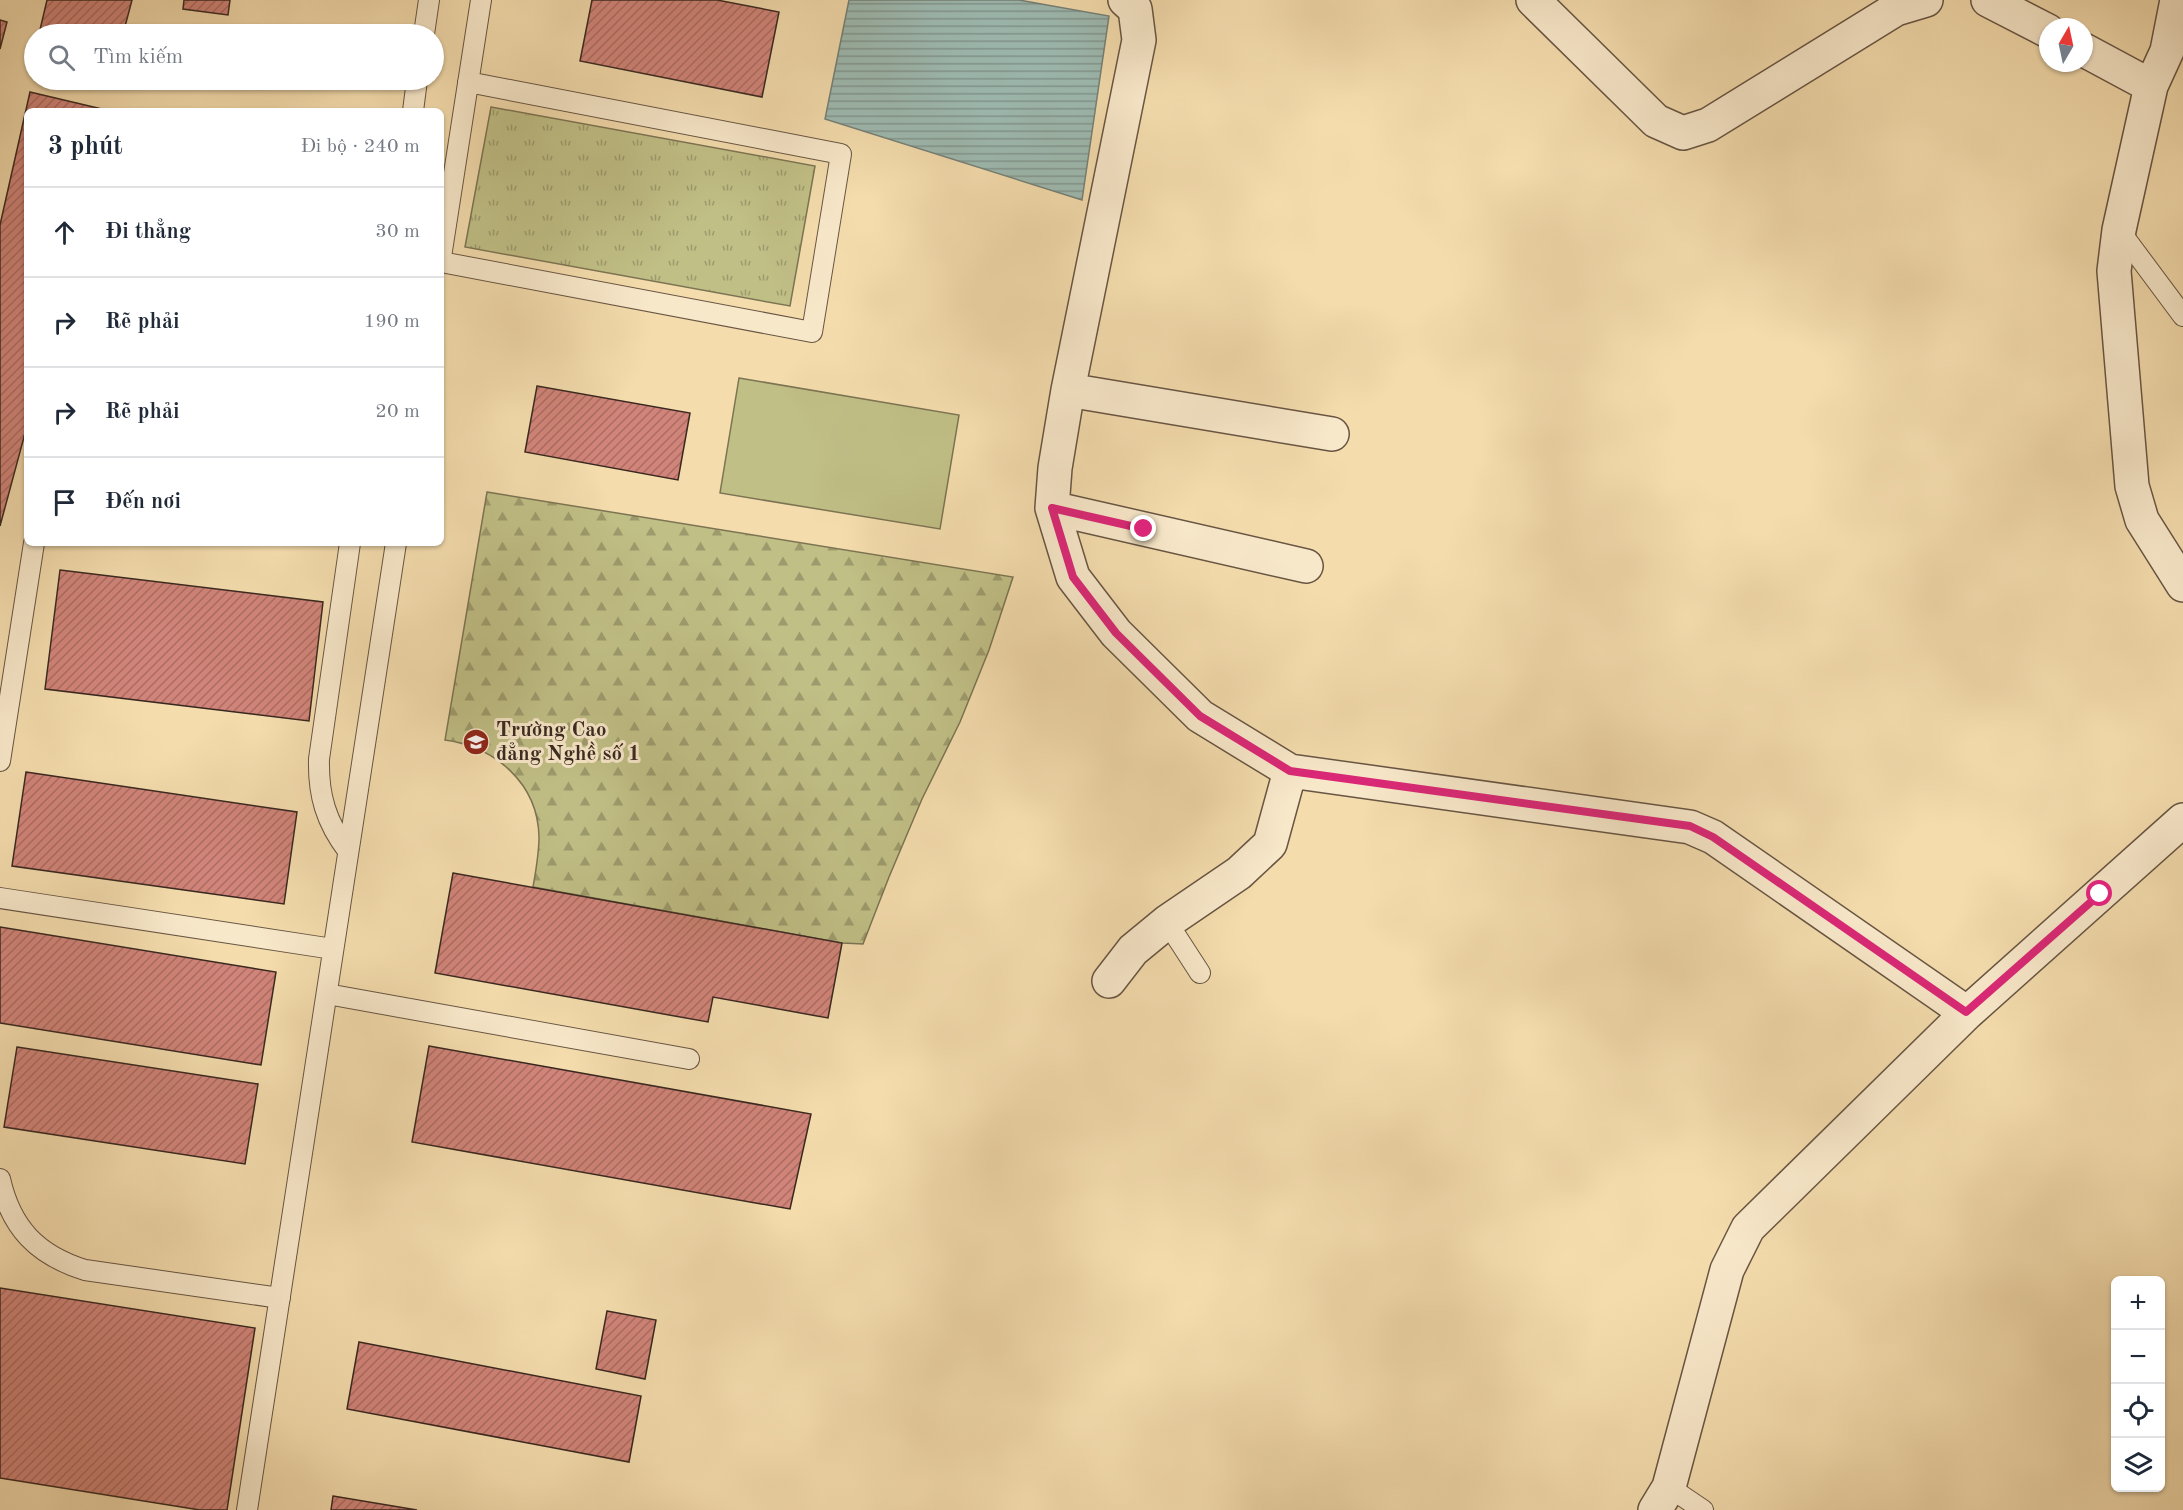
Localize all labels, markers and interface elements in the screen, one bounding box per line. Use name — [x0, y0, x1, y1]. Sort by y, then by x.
north arrow — [2039, 18, 2093, 72]
search box — [24, 24, 444, 90]
icon: search — [45, 41, 78, 74]
text: Tìm kiếm — [93, 46, 183, 68]
text: 3 phút — [48, 134, 123, 160]
text: Đi bộ · 240 m — [300, 137, 420, 157]
icon: ahead — [48, 216, 81, 249]
text: Đi thẳng — [105, 221, 191, 243]
text: 30 m — [375, 222, 420, 242]
icon: right — [48, 306, 81, 339]
text: Rẽ phải — [105, 311, 180, 333]
text: 190 m — [364, 312, 420, 332]
icon: right — [48, 396, 81, 429]
text: Rẽ phải — [105, 401, 180, 423]
text: 20 m — [375, 402, 420, 422]
icon: arrive — [48, 486, 81, 519]
text: Đến nơi — [105, 491, 181, 513]
route end — [1130, 515, 1156, 541]
place label: Trường Cao đẳng Nghề số 1 — [496, 720, 640, 765]
school or university icon: Trường Cao đẳng Nghề số 1 — [461, 727, 491, 757]
route start — [2086, 880, 2112, 906]
map controls — [2111, 1276, 2165, 1492]
button: + — [2111, 1276, 2165, 1330]
button: − — [2111, 1330, 2165, 1384]
button: locate — [2111, 1384, 2165, 1438]
button: layers — [2111, 1438, 2165, 1492]

